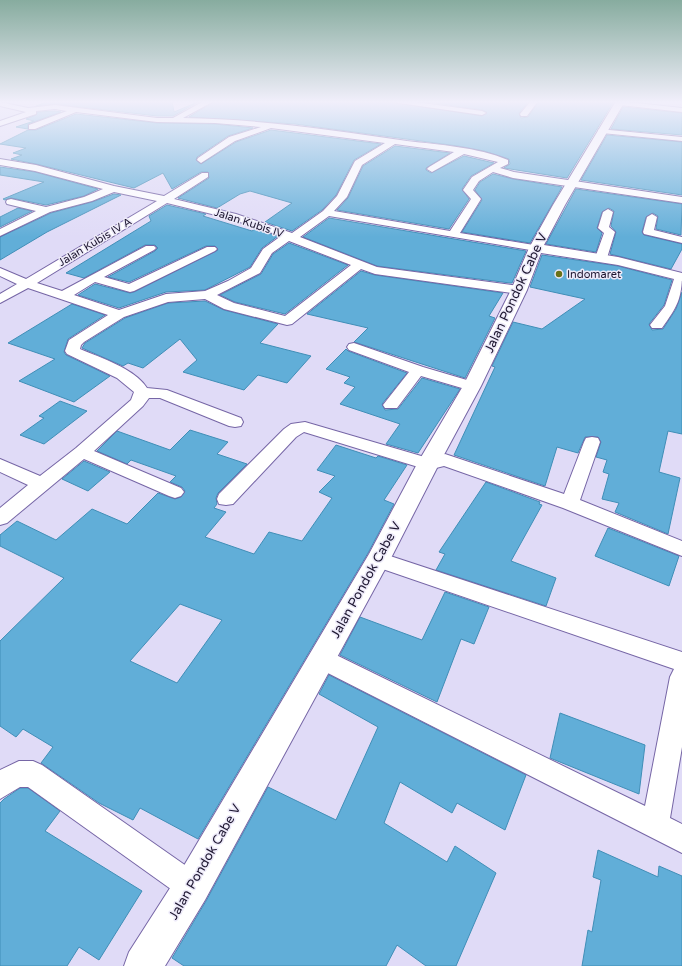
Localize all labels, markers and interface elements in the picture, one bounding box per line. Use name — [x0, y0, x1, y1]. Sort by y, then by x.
street label: Jalan Kubis IV — [213, 206, 286, 240]
street label: Jalan Kubis IV A — [56, 215, 134, 269]
street label: Jalan Pondok Cabe V — [481, 230, 551, 356]
place label: Indomaret — [567, 268, 621, 281]
marker: Indomaret — [554, 269, 564, 279]
street label: Jalan Pondok Cabe V — [327, 519, 405, 641]
street label: Jalan Pondok Cabe V — [165, 802, 245, 922]

